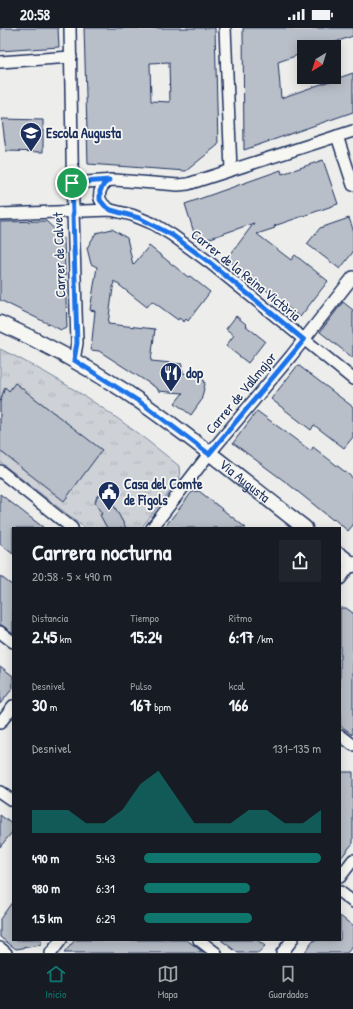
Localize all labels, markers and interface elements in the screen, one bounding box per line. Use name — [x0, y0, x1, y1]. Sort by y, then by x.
text: 20:58 — [20, 4, 50, 25]
north arrow — [297, 40, 341, 84]
map controls — [297, 40, 341, 84]
school or university icon: Escola Augusta — [18, 120, 44, 153]
place label: Escola Augusta — [46, 123, 122, 144]
pin — [55, 166, 89, 200]
icon: arrive — [61, 172, 83, 194]
street label: Carrer de Calvet — [48, 212, 69, 298]
street label: Carrer de la Reina Victòria — [188, 224, 305, 325]
street label: Carrer de Vallmajor — [201, 347, 282, 438]
restaurant icon: dop — [158, 360, 184, 393]
place label: dop — [186, 363, 204, 384]
street label: Via Augusta — [216, 454, 275, 507]
place label: Casa del Comte de Fígols — [124, 474, 203, 511]
public building icon: Casa del Comte de Fígols — [96, 479, 122, 512]
text: Carrera nocturna — [32, 537, 171, 567]
button: share — [279, 540, 321, 582]
text: 20:58 · 5 × 490 m — [32, 567, 112, 585]
text: Distancia — [32, 611, 68, 625]
text: Tiempo — [130, 611, 159, 625]
text: Ritmo — [229, 611, 252, 625]
text: 2.45 — [32, 625, 57, 648]
text: 15:24 — [130, 625, 162, 648]
text: 6:17 — [229, 625, 254, 648]
text: km — [57, 632, 72, 646]
text: /km — [254, 632, 273, 646]
text: Desnivel — [32, 679, 65, 693]
text: Pulso — [130, 679, 152, 693]
text: kcal — [229, 679, 245, 693]
text: 30 — [32, 693, 47, 716]
text: 167 — [130, 693, 152, 716]
text: 166 — [229, 693, 248, 716]
text: m — [47, 700, 57, 714]
text: bpm — [152, 700, 171, 714]
text: Desnivel — [32, 739, 71, 757]
text: 131–135 m — [272, 739, 321, 757]
text: 490 m — [32, 849, 59, 867]
text: 5:43 — [96, 849, 115, 867]
text: 980 m — [32, 879, 60, 897]
text: 6:31 — [96, 879, 115, 897]
text: 1.5 km — [32, 909, 62, 927]
text: 6:29 — [96, 909, 115, 927]
tab: Inicio — [45, 963, 67, 1001]
tab: Mapa — [157, 963, 179, 1001]
tab: Guardados — [268, 963, 308, 1001]

